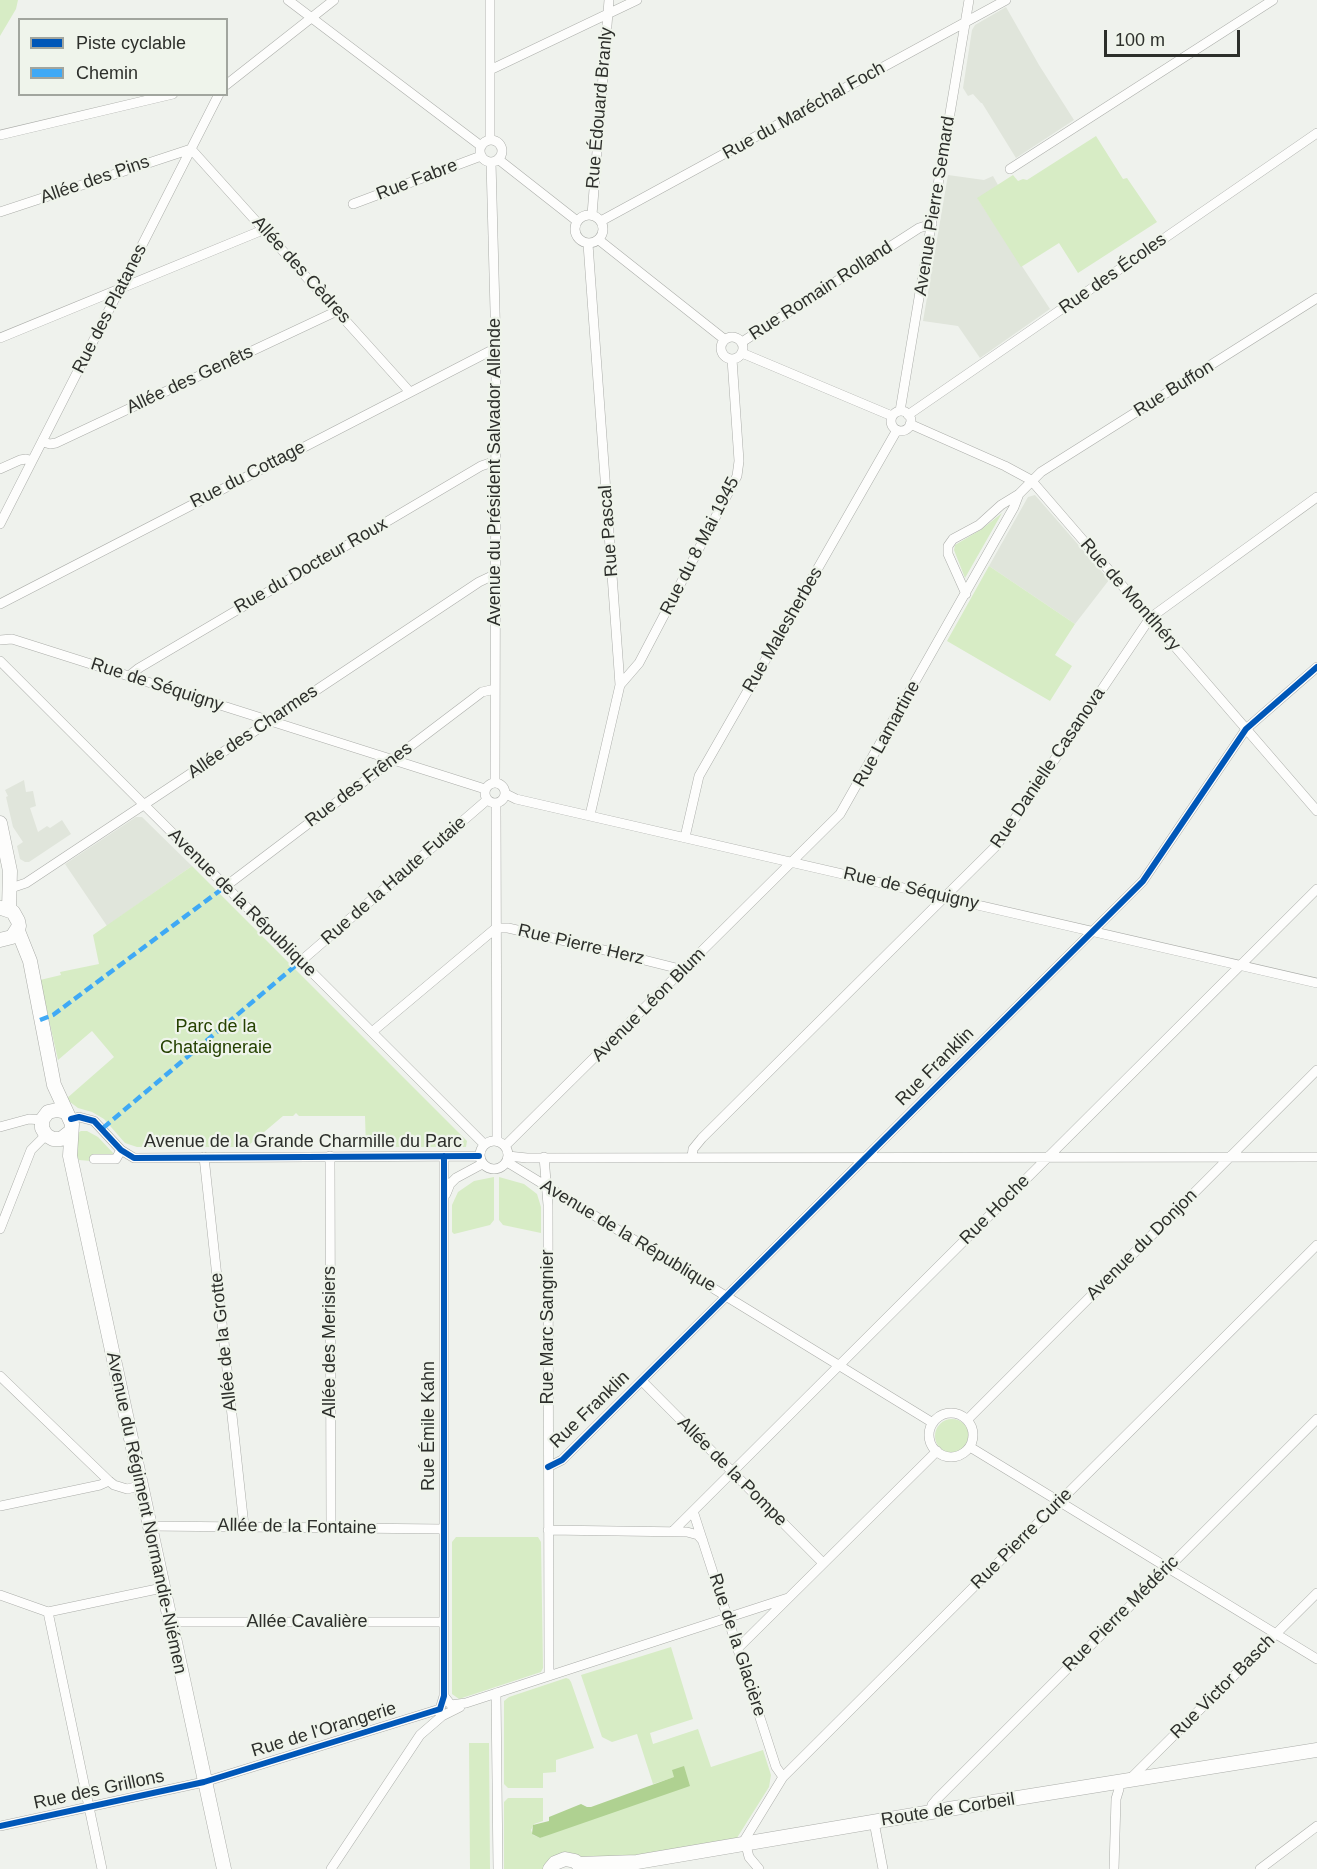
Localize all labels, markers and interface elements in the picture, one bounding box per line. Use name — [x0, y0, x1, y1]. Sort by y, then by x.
legend — [18, 18, 228, 96]
scale bar — [1107, 18, 1244, 56]
street label: Rue Édouard Branly — [582, 26, 618, 190]
text: 100 m — [1115, 30, 1165, 50]
text: Piste cyclable — [76, 33, 186, 53]
street label: Rue du Maréchal Foch — [719, 57, 889, 165]
text: Chemin — [76, 63, 138, 83]
street label: Avenue Pierre Semard — [910, 115, 960, 297]
street label: Allée des Pins — [38, 151, 152, 209]
street label: Rue Fabre — [373, 155, 461, 205]
street label: Allée des Cèdres — [247, 212, 355, 328]
street label: Rue des Écoles — [1055, 229, 1171, 319]
street label: Rue Romain Rolland — [745, 237, 897, 345]
street label: Rue des Platanes — [68, 241, 152, 377]
street label: Avenue du Président Salvador Allende — [484, 318, 506, 626]
street label: Allée des Genêts — [123, 341, 257, 419]
street label: Rue Buffon — [1130, 356, 1218, 422]
street label: Rue du Cottage — [187, 437, 309, 513]
street label: Rue du 8 Mai 1945 — [656, 473, 744, 619]
street label: Rue Pascal — [595, 484, 623, 578]
street label: Rue du Docteur Roux — [231, 513, 391, 619]
street label: Rue de Montlhéry — [1075, 534, 1185, 656]
street label: Rue Malesherbes — [738, 564, 828, 696]
street label: Rue de Séquigny — [88, 653, 226, 717]
street label: Rue Lamartine — [849, 677, 925, 791]
street label: Allée des Charmes — [184, 681, 322, 783]
street label: Rue Danielle Casanova — [986, 684, 1110, 852]
street label: Rue des Frênes — [301, 738, 417, 832]
street label: Rue de la Haute Futaie — [317, 812, 471, 950]
street label: Avenue de la République — [163, 824, 321, 982]
street label: Rue de Séquigny — [841, 863, 981, 915]
street label: Rue Pierre Herz — [516, 920, 646, 970]
street label: Avenue Léon Blum — [588, 944, 710, 1066]
park label: Parc de la Chataigneraie — [160, 1016, 272, 1058]
street label: Rue Franklin — [891, 1023, 979, 1111]
street label: Avenue de la Grande Charmille du Parc — [144, 1131, 462, 1153]
street label: Rue Hoche — [956, 1171, 1034, 1249]
street label: Avenue de la République — [536, 1175, 720, 1297]
street label: Avenue du Donjon — [1082, 1185, 1202, 1305]
street label: Rue Marc Sangnier — [537, 1249, 559, 1405]
street label: Allée des Merisiers — [319, 1266, 341, 1418]
street label: Allée de la Grotte — [206, 1272, 242, 1412]
street label: Avenue du Régiment Normandie-Niémen — [101, 1350, 191, 1676]
street label: Rue Émile Kahn — [418, 1361, 440, 1491]
street label: Rue Franklin — [546, 1367, 634, 1453]
street label: Allée de la Pompe — [673, 1413, 791, 1531]
street label: Rue Pierre Curie — [967, 1484, 1077, 1594]
street label: Allée de la Fontaine — [217, 1515, 377, 1539]
street label: Rue Pierre Médéric — [1059, 1552, 1183, 1676]
street label: Rue de la Glacière — [704, 1571, 770, 1719]
street label: Allée Cavalière — [246, 1611, 368, 1633]
street label: Rue Victor Basch — [1166, 1630, 1280, 1744]
street label: Rue de l'Orangerie — [249, 1698, 399, 1762]
street label: Rue des Grillons — [32, 1766, 166, 1814]
street label: Route de Corbeil — [880, 1789, 1016, 1831]

